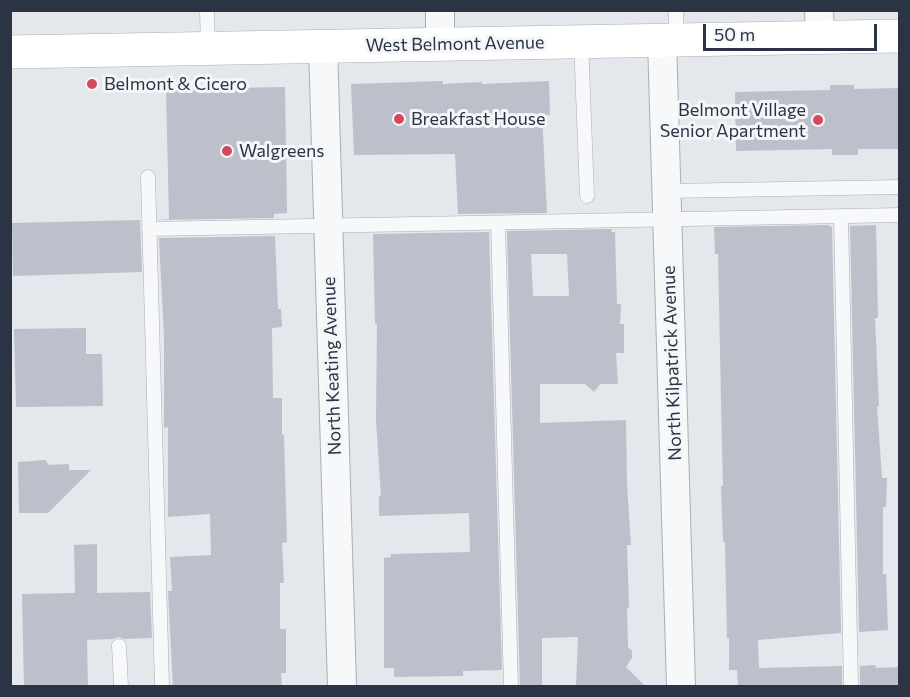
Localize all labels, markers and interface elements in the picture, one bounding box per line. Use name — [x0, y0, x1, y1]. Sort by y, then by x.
scale bar — [706, 12, 880, 50]
text: 50 m — [714, 23, 755, 45]
street label: West Belmont Avenue — [365, 32, 545, 56]
place label: Belmont & Cicero — [104, 73, 247, 95]
marker: Belmont & Cicero — [85, 77, 99, 91]
place label: Belmont Village Senior Apartment — [660, 99, 806, 142]
place label: Breakfast House — [411, 108, 545, 130]
marker: Breakfast House — [392, 112, 406, 126]
marker: Belmont Village Senior Apartment — [811, 113, 825, 127]
place label: Walgreens — [239, 140, 325, 162]
marker: Walgreens — [220, 144, 234, 158]
street label: North Kilpatrick Avenue — [658, 265, 686, 461]
street label: North Keating Avenue — [318, 276, 346, 456]

